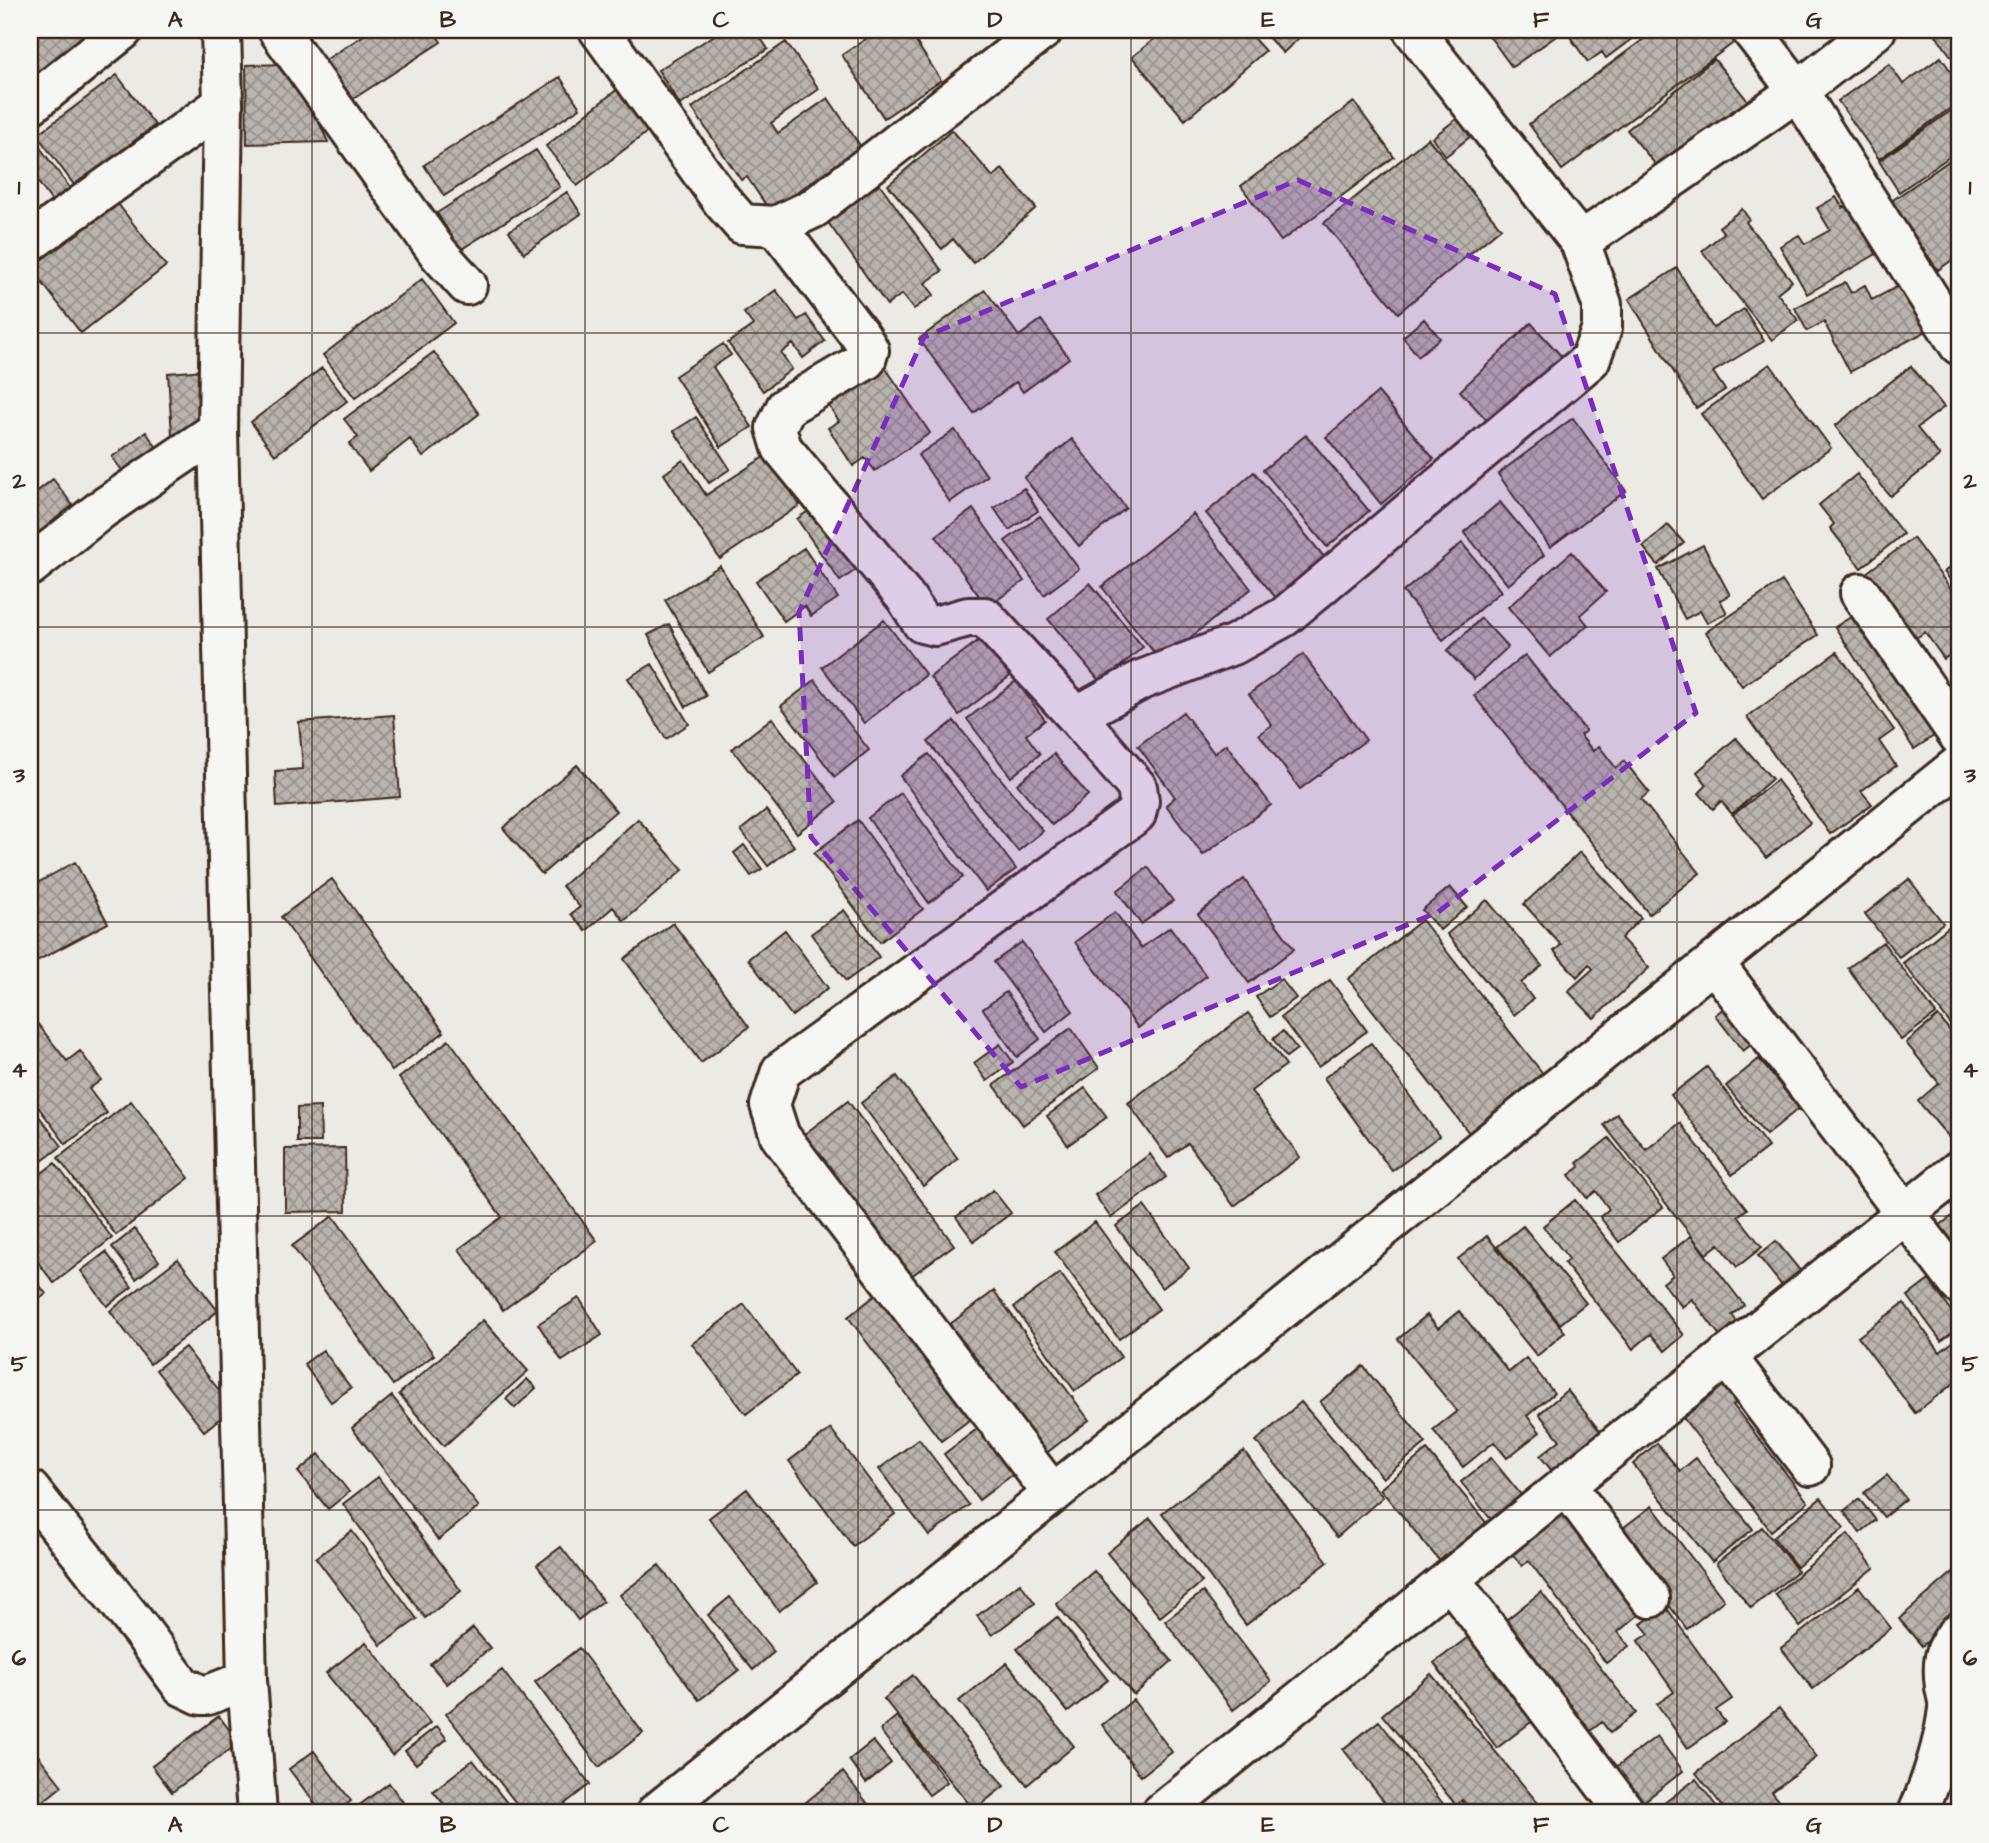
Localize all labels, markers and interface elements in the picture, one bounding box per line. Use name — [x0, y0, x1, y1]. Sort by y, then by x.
text: A — [168, 4, 183, 36]
text: B — [440, 4, 457, 36]
text: C — [713, 4, 730, 36]
text: D — [988, 4, 1003, 36]
text: E — [1261, 4, 1275, 36]
text: F — [1533, 4, 1550, 36]
text: G — [1806, 4, 1822, 36]
text: 1 — [18, 171, 21, 203]
text: 1 — [1969, 171, 1972, 203]
text: 2 — [11, 465, 26, 497]
text: 2 — [1962, 465, 1977, 497]
text: 3 — [12, 759, 25, 791]
text: 3 — [1963, 759, 1976, 791]
text: 4 — [11, 1054, 27, 1086]
text: 4 — [1962, 1054, 1978, 1086]
text: 5 — [11, 1348, 28, 1380]
text: 5 — [1962, 1348, 1979, 1380]
text: 6 — [12, 1642, 27, 1674]
text: 6 — [1963, 1642, 1978, 1674]
text: A — [168, 1809, 183, 1841]
text: B — [440, 1809, 457, 1841]
text: C — [713, 1809, 730, 1841]
text: D — [988, 1809, 1003, 1841]
text: E — [1261, 1809, 1275, 1841]
text: F — [1533, 1809, 1550, 1841]
text: G — [1806, 1809, 1822, 1841]

